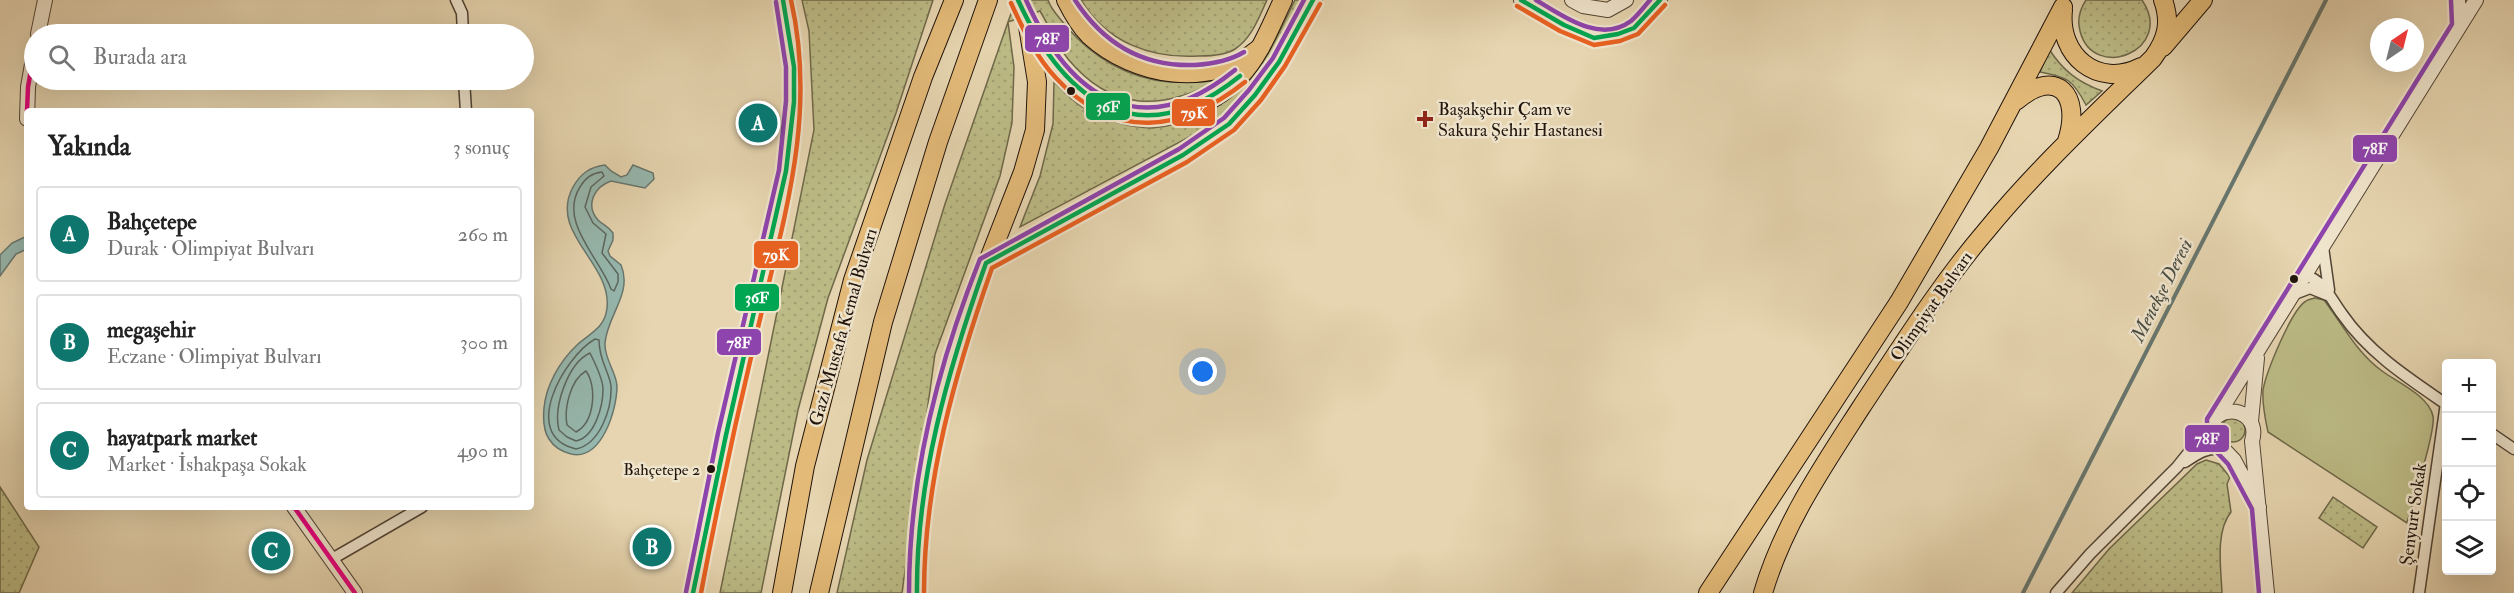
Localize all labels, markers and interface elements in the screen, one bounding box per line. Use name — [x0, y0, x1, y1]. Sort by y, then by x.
north arrow — [2370, 18, 2424, 72]
search box — [24, 24, 534, 90]
line badge: 78F — [1024, 24, 1070, 53]
text: 78F — [1035, 29, 1059, 49]
icon: search — [45, 41, 78, 74]
text: Burada ara — [93, 43, 187, 71]
unlabelled marker — [1065, 85, 1077, 97]
line badge: 36F — [1085, 92, 1131, 121]
text: 36F — [1096, 97, 1120, 117]
line badge: 79K — [1171, 98, 1216, 127]
place label: Başakşehir Çam ve Sakura Şehir Hastanesi — [1438, 98, 1603, 142]
pin: A — [738, 100, 777, 146]
text: 79K — [1181, 103, 1208, 123]
marker: Başakşehir Çam ve Sakura Şehir Hastanesi — [1416, 110, 1434, 128]
text: Yakında — [48, 131, 130, 163]
line badge: 78F — [2352, 134, 2398, 163]
text: 3 sonuç — [453, 135, 510, 160]
text: 78F — [2363, 139, 2387, 159]
text: Bahçetepe — [107, 208, 197, 236]
text: A — [63, 222, 76, 247]
text: 260 m — [458, 222, 508, 247]
street label: Gazi Mustafa Kemal Bulvarı — [804, 225, 883, 429]
water label: Menekşe Deresi — [2124, 234, 2198, 347]
text: Durak · Olimpiyat Bulvarı — [107, 236, 314, 261]
line badge: 79K — [753, 240, 799, 269]
text: 79K — [763, 245, 790, 265]
street label: Olimpiyat Bulvarı — [1885, 247, 1978, 366]
unlabelled marker — [2288, 273, 2300, 285]
line badge: 36F — [734, 283, 780, 312]
text: 36F — [745, 288, 769, 308]
text: megaşehir — [107, 316, 195, 344]
line badge: 78F — [716, 328, 762, 356]
text: B — [63, 330, 76, 355]
text: 300 m — [460, 330, 508, 355]
text: 78F — [727, 333, 751, 353]
text: Eczane · Olimpiyat Bulvarı — [107, 344, 322, 369]
your location — [1188, 357, 1217, 386]
map controls — [2442, 359, 2496, 575]
button: + — [2442, 359, 2496, 413]
button: − — [2442, 413, 2496, 467]
text: hayatpark market — [107, 424, 257, 452]
line badge: 78F — [2184, 424, 2230, 453]
text: 78F — [2195, 429, 2219, 449]
text: C — [62, 438, 77, 463]
text: 490 m — [457, 438, 508, 463]
text: Market · İshakpaşa Sokak — [107, 452, 307, 477]
place label: Bahçetepe 2 — [623, 460, 700, 481]
street label: Şenyurt Sokak — [2395, 461, 2432, 567]
marker: Bahçetepe 2 — [705, 463, 717, 475]
button: locate — [2442, 467, 2496, 521]
button: layers — [2442, 521, 2496, 575]
pin: B — [632, 524, 672, 570]
pin: C — [252, 528, 290, 574]

